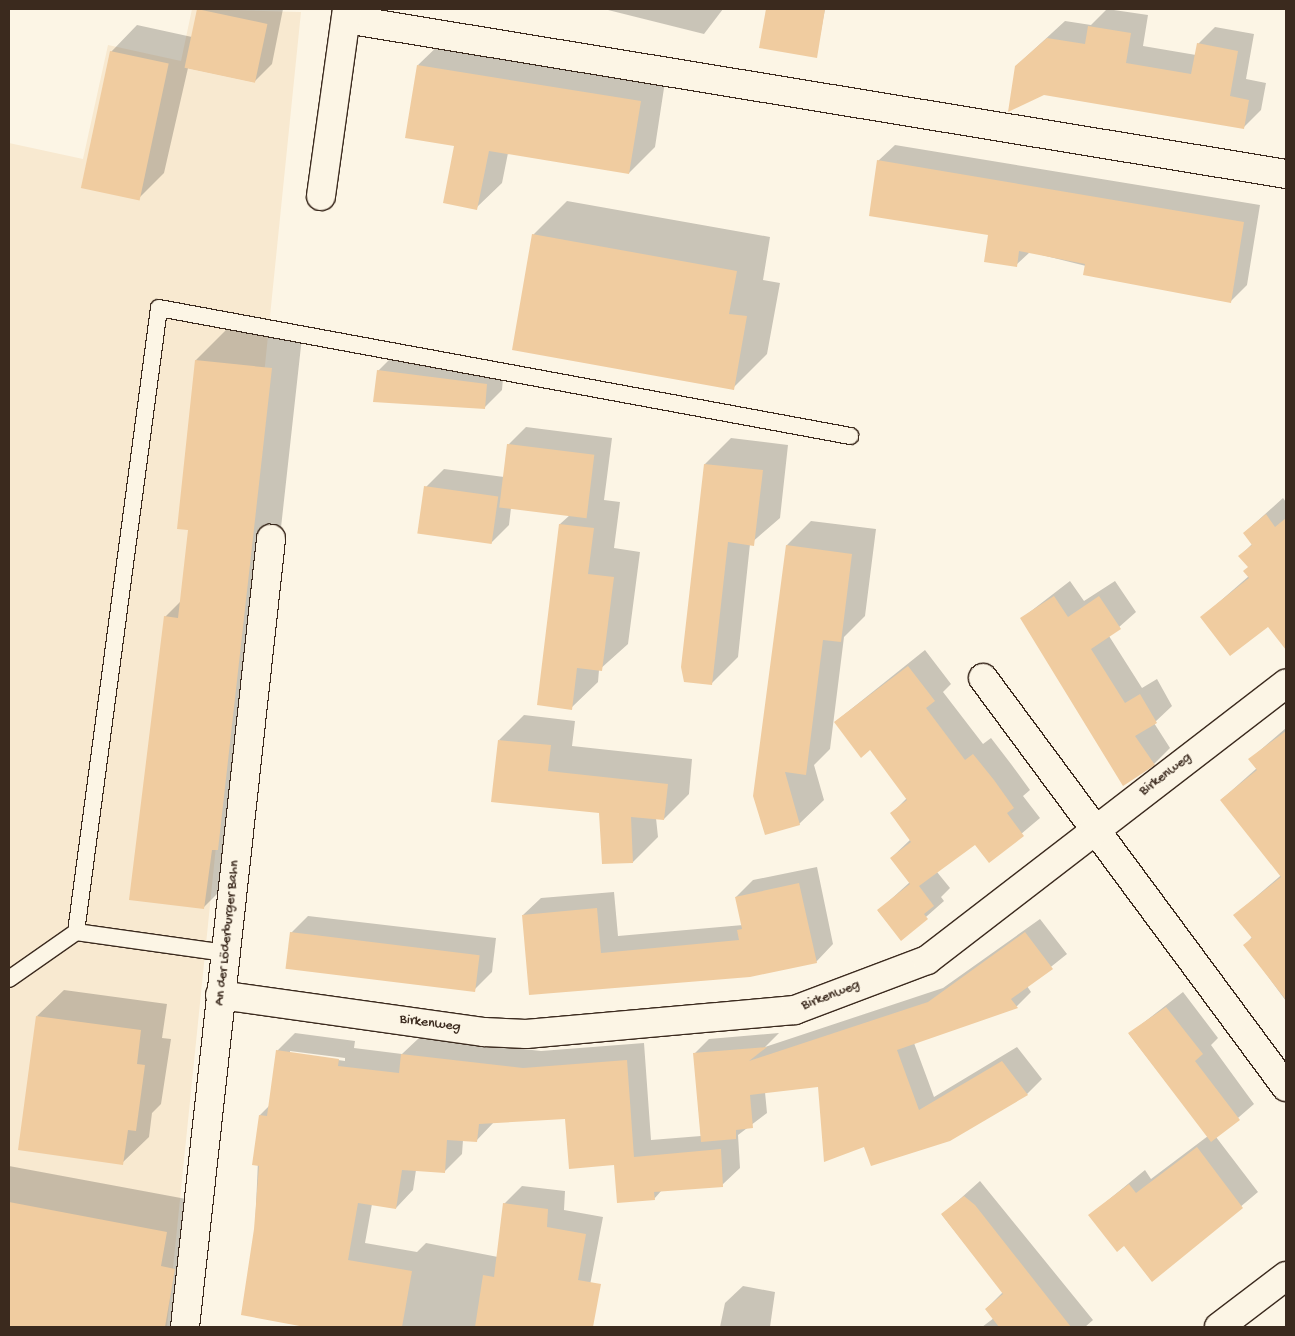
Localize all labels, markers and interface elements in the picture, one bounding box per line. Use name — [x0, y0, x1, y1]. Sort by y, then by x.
street label: Birkenweg — [1136, 750, 1196, 800]
street label: An der Löderburger Bahn — [212, 859, 244, 1007]
street label: Birkenweg — [799, 977, 863, 1015]
street label: Birkenweg — [398, 1011, 462, 1037]

